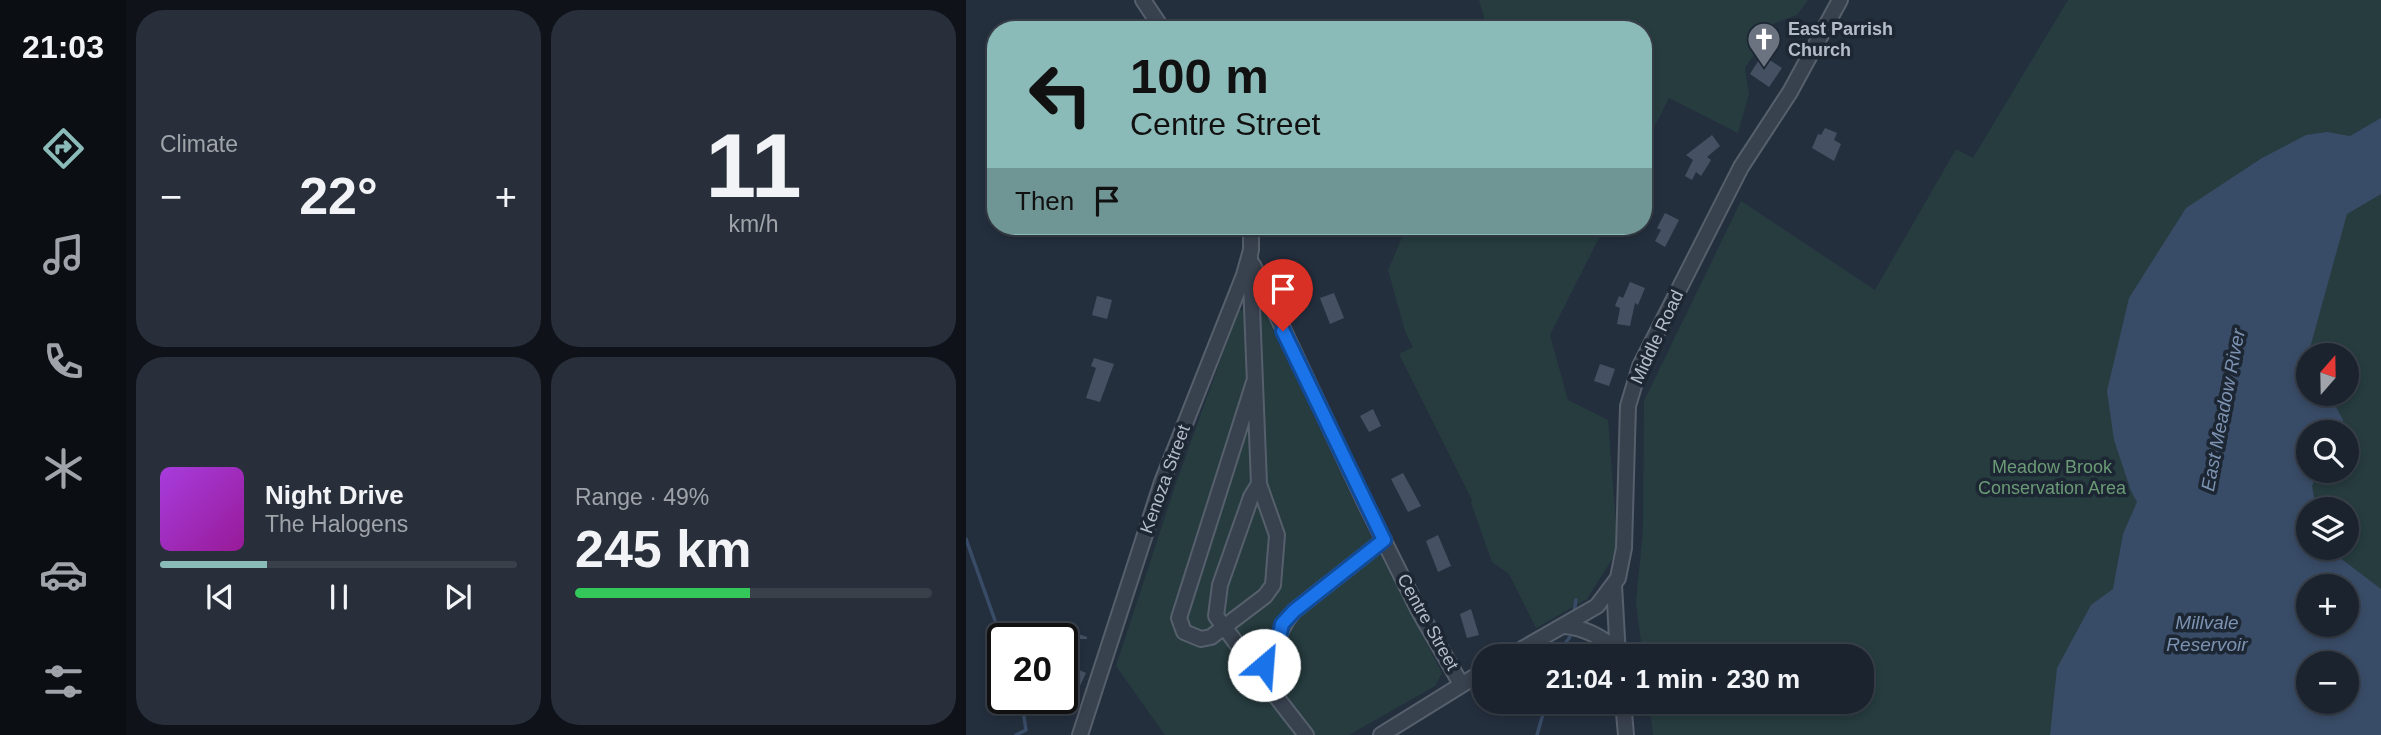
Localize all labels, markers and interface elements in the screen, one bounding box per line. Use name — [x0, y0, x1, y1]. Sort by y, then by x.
place label: East Parrish Church — [1788, 19, 1893, 60]
church icon: East Parrish Church — [1745, 20, 1783, 69]
text: 21:03 — [22, 29, 104, 65]
icon: left — [1015, 49, 1106, 140]
text: 100 m — [1130, 49, 1269, 103]
text: Centre Street — [1130, 106, 1320, 142]
text: 11 — [705, 115, 802, 216]
icon: directions — [39, 124, 88, 173]
text: Climate — [160, 131, 238, 157]
text: 22° — [299, 167, 378, 225]
text: − — [160, 176, 182, 218]
text: + — [495, 176, 517, 218]
icon: arrive — [1088, 182, 1126, 220]
text: Then — [1015, 186, 1074, 216]
text: km/h — [729, 211, 778, 237]
icon: music — [39, 230, 88, 279]
pin — [1253, 259, 1313, 331]
icon: arrive — [1264, 270, 1302, 308]
street label: Middle Road — [1627, 287, 1687, 387]
water label: East Meadow River — [2197, 326, 2249, 493]
icon: phone — [39, 337, 88, 386]
north arrow — [2296, 343, 2359, 406]
map controls — [2296, 343, 2359, 714]
button: search — [2296, 420, 2359, 483]
street label: Kenoza Street — [1136, 422, 1194, 536]
icon: climate — [39, 444, 88, 493]
park label: Meadow Brook Conservation Area — [1978, 457, 2127, 498]
text: Night Drive — [265, 480, 404, 510]
text: Range · 49% — [575, 484, 709, 510]
button: layers — [2296, 497, 2359, 560]
text: The Halogens — [265, 511, 408, 537]
text: 245 km — [575, 520, 751, 578]
icon: car — [39, 550, 88, 599]
street label: Centre Street — [1393, 570, 1463, 674]
button: + — [2296, 574, 2359, 637]
icon: previous — [201, 578, 239, 616]
icon: pause — [320, 578, 358, 616]
icon: next — [439, 578, 477, 616]
water label: Millvale Reservoir — [2166, 612, 2248, 655]
speed limit sign: 20 — [987, 623, 1078, 714]
position arrow — [1227, 628, 1301, 702]
button: − — [2296, 651, 2359, 714]
icon: filters — [39, 657, 88, 706]
text: 21:04 · 1 min · 230 m — [1546, 664, 1800, 694]

